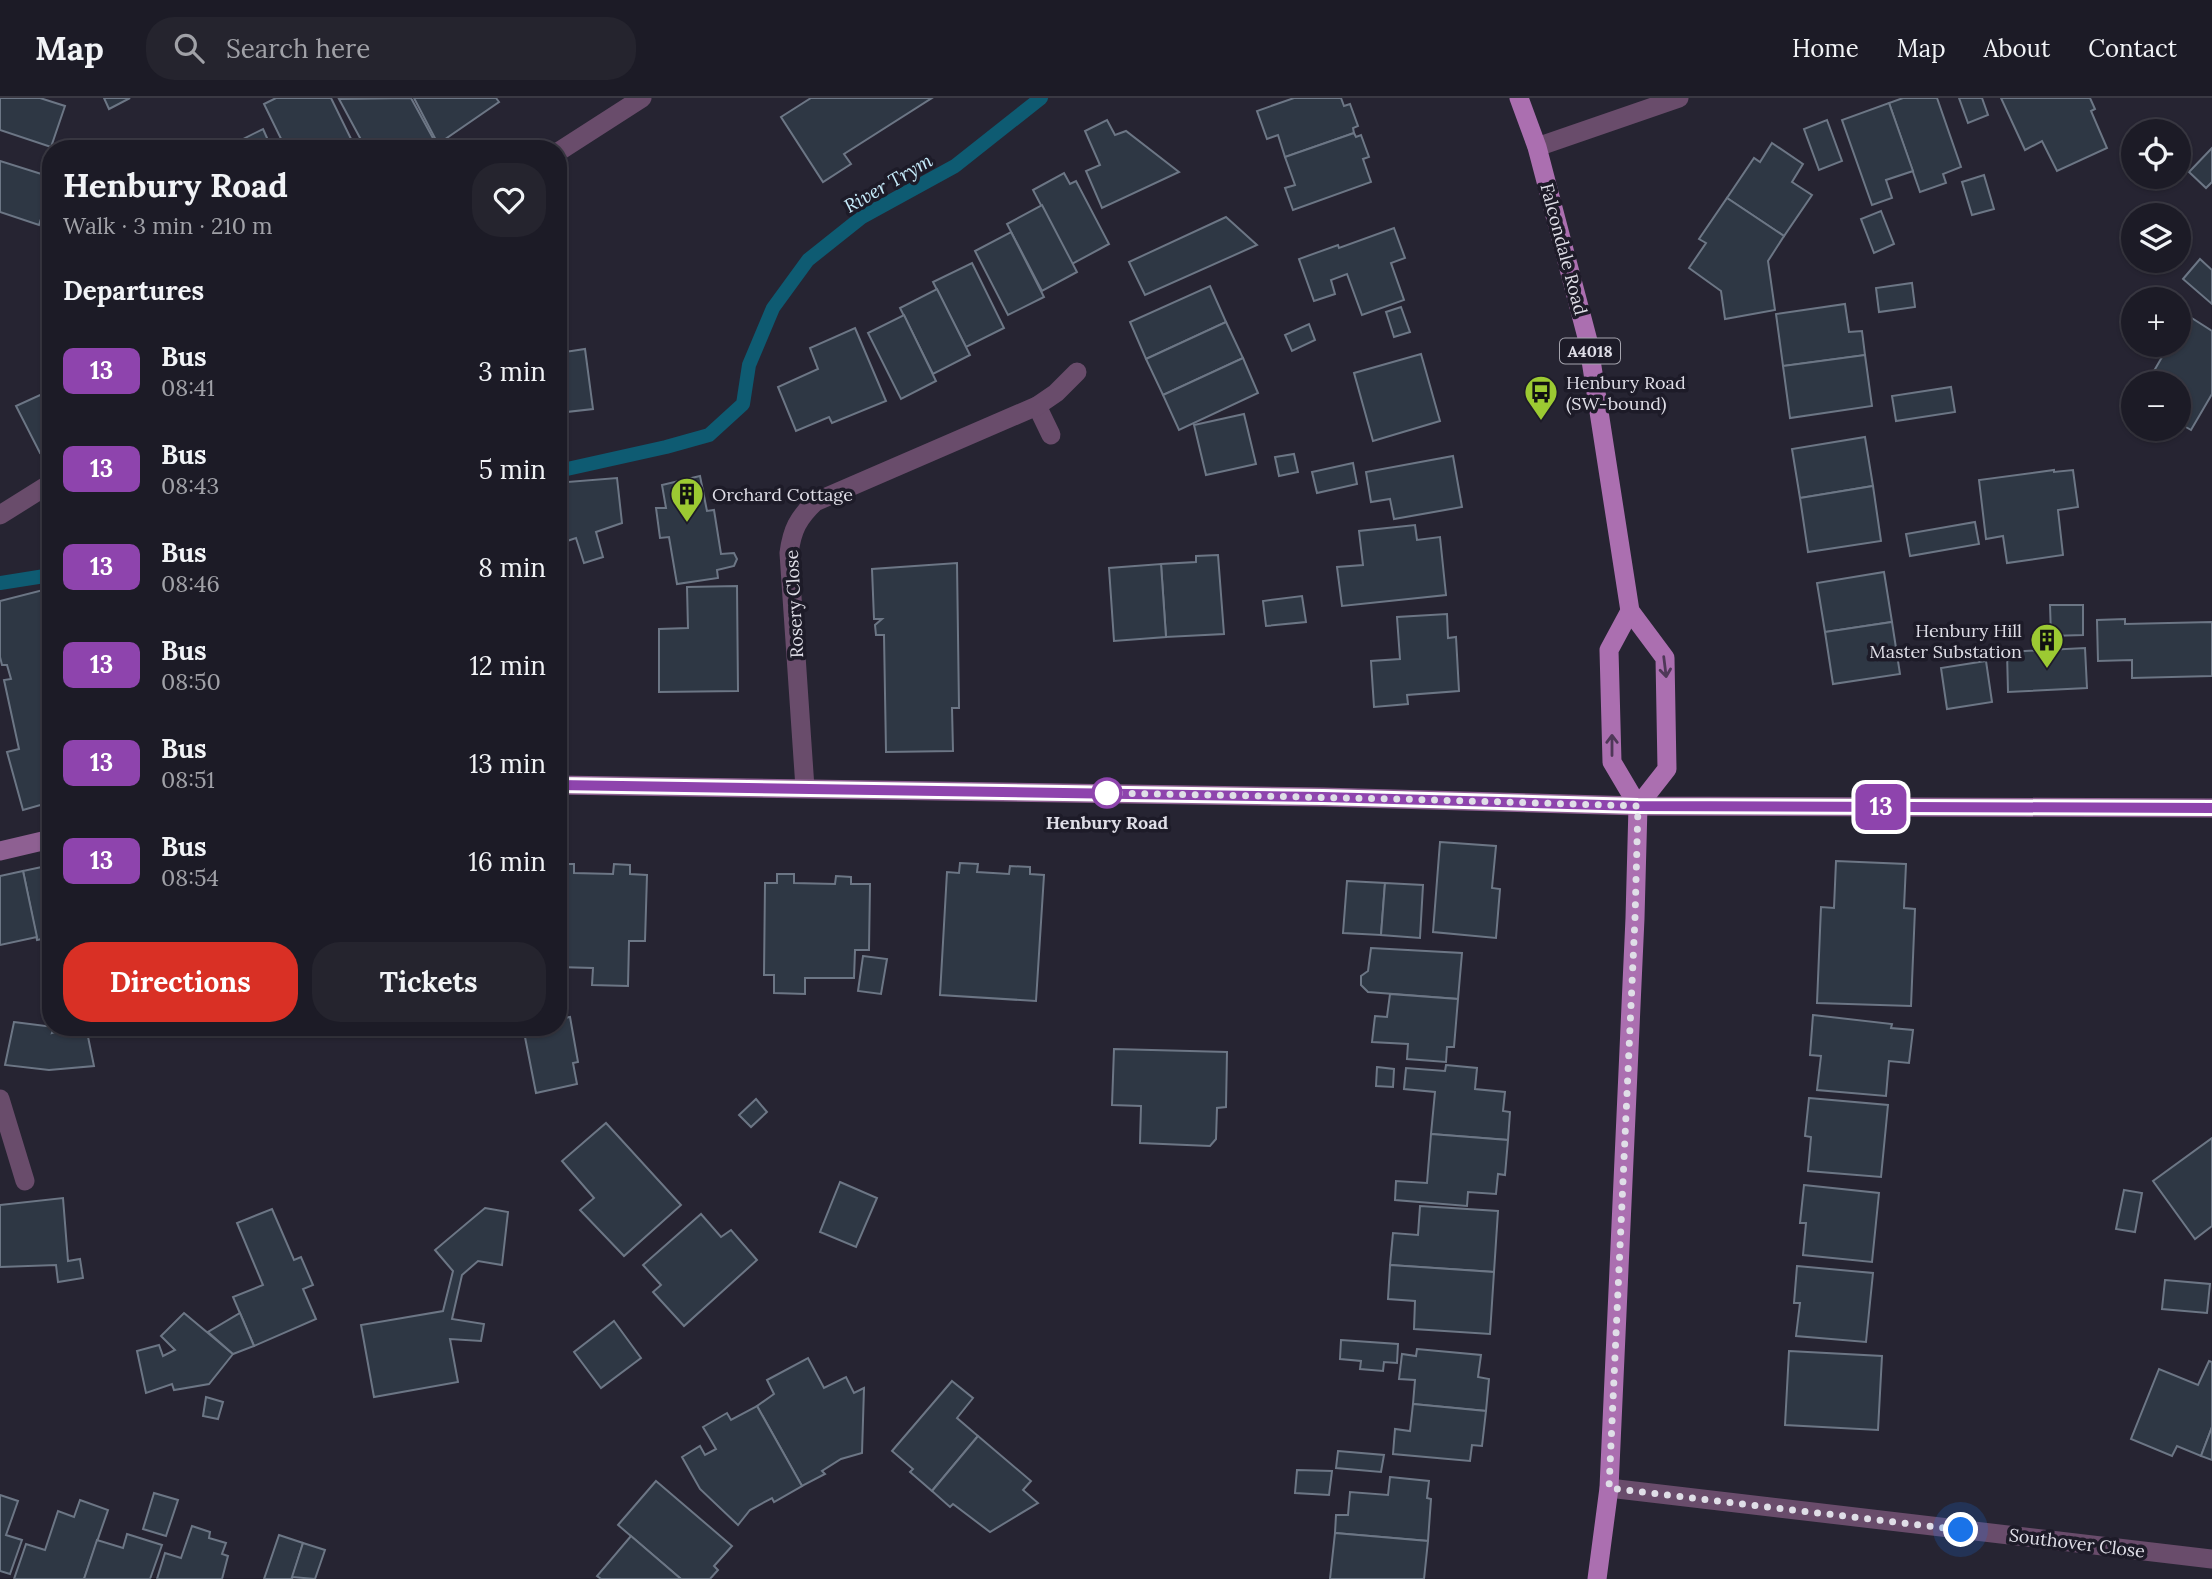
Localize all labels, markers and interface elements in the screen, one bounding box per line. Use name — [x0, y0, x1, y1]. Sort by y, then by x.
search box — [146, 17, 636, 80]
text: Map — [35, 27, 104, 69]
icon: search — [170, 29, 208, 67]
text: Search here — [226, 32, 370, 65]
text: Home — [1792, 33, 1859, 64]
text: Map — [1897, 33, 1946, 64]
text: About — [1984, 33, 2050, 64]
text: Contact — [2088, 33, 2177, 64]
map controls — [2121, 119, 2191, 441]
button: locate — [2121, 119, 2191, 189]
water label: River Trym — [840, 148, 937, 218]
button: heart — [472, 163, 546, 237]
text: Henbury Road — [63, 164, 288, 206]
street label: Falcondale Road — [1535, 181, 1593, 318]
button: layers — [2121, 203, 2191, 273]
text: Walk · 3 min · 210 m — [63, 211, 273, 240]
text: Departures — [63, 274, 204, 307]
button: + — [2121, 287, 2191, 357]
road number: A4018 — [1560, 339, 1620, 364]
text: Bus — [161, 340, 207, 373]
text: 13 — [90, 355, 113, 386]
text: 3 min — [478, 355, 546, 388]
place label: Henbury Road (SW-bound) — [1566, 371, 1686, 415]
button: − — [2121, 371, 2191, 441]
text: 08:41 — [161, 373, 215, 402]
bus stop icon: Henbury Road (SW-bound) — [1522, 373, 1560, 422]
text: Bus — [161, 438, 207, 471]
text: 13 — [90, 453, 113, 484]
text: 5 min — [479, 453, 546, 486]
text: 08:43 — [161, 471, 219, 500]
building icon: Orchard Cottage — [668, 475, 706, 524]
place label: Orchard Cottage — [712, 483, 853, 506]
text: Bus — [161, 536, 207, 569]
street label: Rosery Close — [780, 549, 808, 659]
text: 13 — [90, 551, 113, 582]
text: 8 min — [478, 551, 546, 584]
text: 08:46 — [161, 569, 220, 598]
place label: Henbury Hill Master Substation — [1869, 619, 2022, 663]
building icon: Henbury Hill Master Substation — [2028, 621, 2066, 670]
text: Bus — [161, 634, 207, 667]
text: 13 — [90, 649, 113, 680]
text: 12 min — [469, 649, 546, 682]
one-way arrow — [1658, 655, 1671, 678]
text: 08:50 — [161, 667, 221, 696]
text: Bus — [161, 732, 207, 765]
one-way arrow — [1605, 734, 1619, 757]
text: 13 — [90, 747, 113, 778]
text: 13 min — [469, 747, 546, 780]
text: 08:51 — [161, 765, 215, 794]
marker: Henbury Road — [1092, 778, 1122, 808]
line badge: 13 — [1850, 784, 1912, 830]
text: 13 — [1869, 791, 1893, 822]
place label: Henbury Road — [1046, 811, 1169, 834]
text: Bus — [161, 830, 207, 863]
text: 13 — [90, 845, 113, 876]
text: 16 min — [468, 845, 546, 878]
text: 08:54 — [161, 863, 219, 892]
button: Directions — [63, 942, 298, 1022]
button: Tickets — [312, 942, 546, 1022]
your location — [1943, 1512, 1978, 1547]
street label: Southover Close — [2008, 1523, 2147, 1563]

